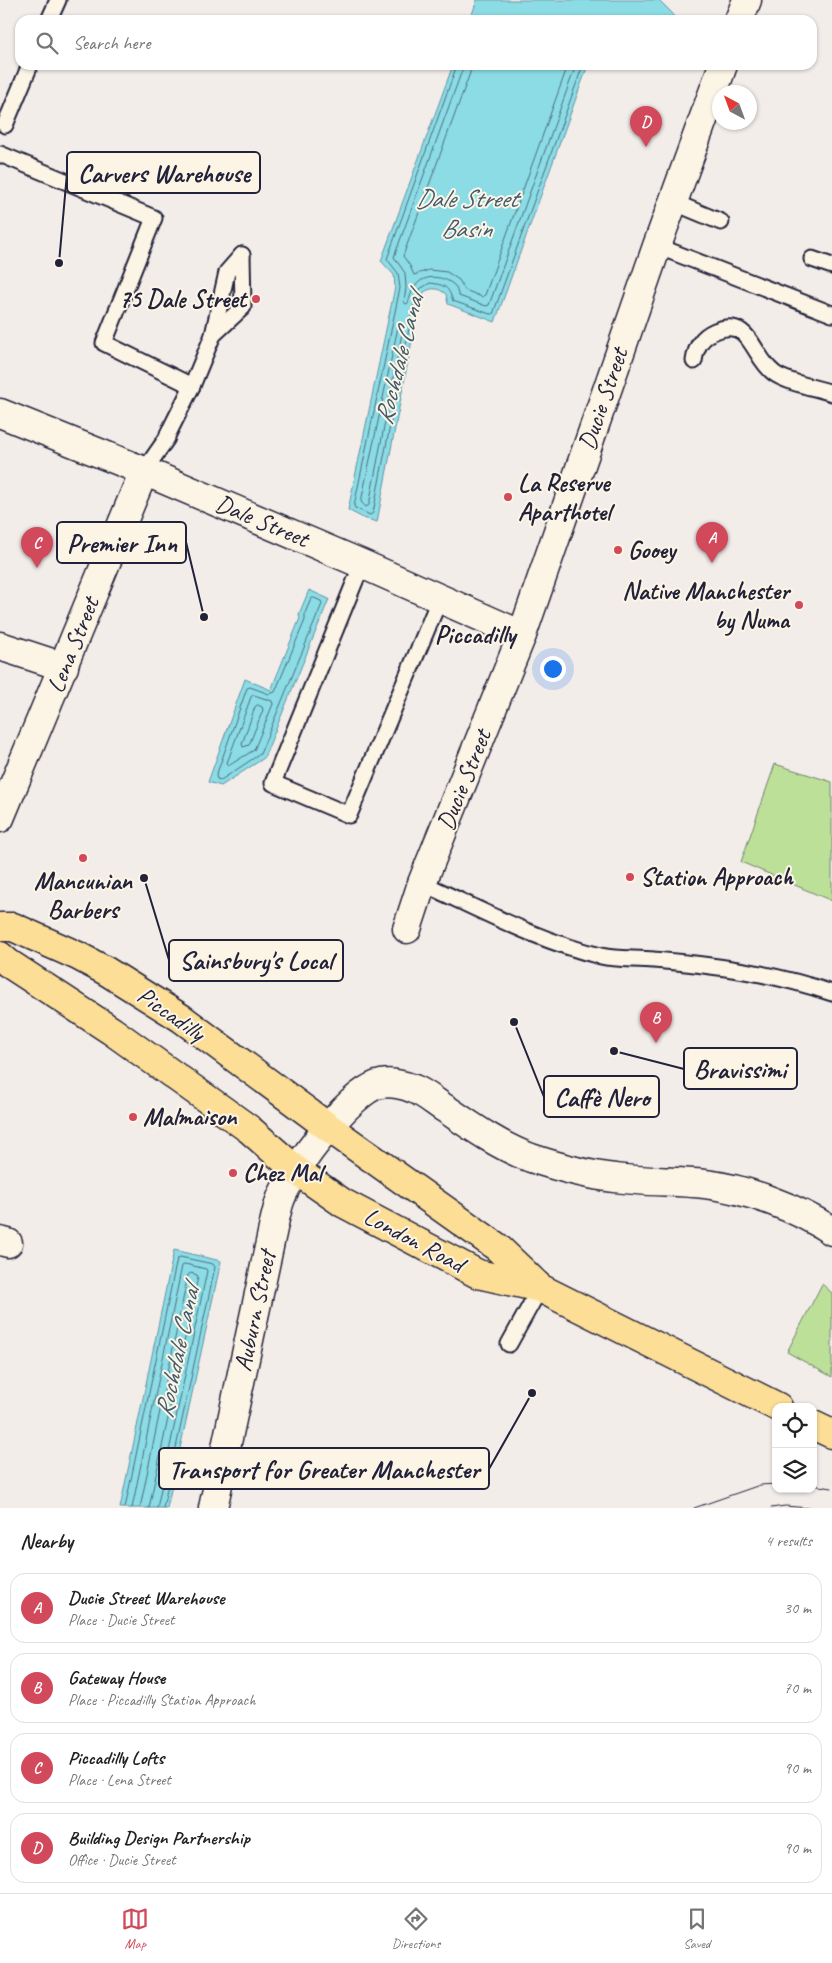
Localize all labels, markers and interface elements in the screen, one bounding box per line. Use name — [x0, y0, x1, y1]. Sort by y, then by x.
search box — [15, 15, 817, 70]
icon: search — [33, 29, 61, 57]
text: Search here — [73, 31, 150, 55]
north arrow — [712, 85, 757, 130]
pin: D — [630, 106, 662, 147]
callout: Carvers Warehouse — [67, 152, 260, 193]
text: Carvers Warehouse — [78, 157, 252, 190]
water label: Dale Street Basin — [415, 182, 522, 245]
water label: Rochdale Canal — [367, 282, 433, 428]
place label: 75 Dale Street — [119, 283, 249, 315]
marker: 75 Dale Street — [250, 293, 262, 305]
street label: Ducie Street — [571, 341, 636, 454]
place label: La Reserve Aparthotel — [518, 467, 615, 528]
street label: Dale Street — [211, 487, 316, 556]
marker: La Reserve Aparthotel — [502, 491, 514, 503]
callout: Premier Inn — [57, 522, 186, 563]
pin: A — [696, 522, 728, 563]
pin: C — [21, 527, 53, 568]
text: Premier Inn — [67, 527, 178, 560]
place label: Gooey — [628, 534, 678, 566]
marker: Gooey — [612, 544, 624, 556]
place label: Native Manchester by Numa — [622, 575, 792, 636]
street label: Lena Street — [39, 590, 108, 697]
marker: Native Manchester by Numa — [793, 599, 805, 611]
district label: Piccadilly — [435, 618, 518, 651]
your location — [540, 656, 566, 682]
street label: Ducie Street — [429, 723, 500, 835]
marker: Mancunian Barbers — [77, 852, 89, 864]
place label: Station Approach — [640, 861, 794, 893]
place label: Mancunian Barbers — [34, 865, 134, 926]
marker: Station Approach — [624, 871, 636, 883]
callout: Sainsbury's Local — [169, 940, 343, 981]
text: Sainsbury's Local — [179, 944, 338, 977]
street label: Piccadilly — [131, 979, 213, 1050]
pin: B — [640, 1002, 672, 1043]
callout: Bravissimi — [684, 1048, 797, 1089]
text: Bravissimi — [694, 1053, 790, 1086]
callout: Caffè Nero — [544, 1076, 659, 1117]
text: Caffè Nero — [554, 1081, 652, 1114]
place label: Malmaison — [143, 1101, 238, 1133]
marker: Malmaison — [127, 1111, 139, 1123]
place label: Chez Mal — [243, 1157, 327, 1189]
marker: Chez Mal — [227, 1167, 239, 1179]
street label: London Road — [358, 1200, 474, 1282]
street label: Auburn Street — [227, 1244, 284, 1374]
water label: Rochdale Canal — [147, 1275, 209, 1421]
map controls — [772, 1403, 817, 1493]
button: locate — [772, 1403, 817, 1448]
callout: Transport for Greater Manchester — [159, 1448, 489, 1489]
button: layers — [772, 1448, 817, 1493]
text: Transport for Greater Manchester — [169, 1453, 482, 1486]
text: Nearby — [20, 1528, 73, 1554]
text: 4 results — [765, 1531, 812, 1551]
text: Ducie Street Warehouse — [68, 1586, 224, 1610]
text: A — [33, 1598, 41, 1618]
text: 30 m — [784, 1598, 811, 1618]
text: Place · Ducie Street — [68, 1610, 174, 1630]
text: Gateway House — [68, 1666, 165, 1690]
text: B — [33, 1678, 41, 1698]
text: 70 m — [784, 1678, 811, 1698]
text: Place · Piccadilly Station Approach — [68, 1690, 255, 1710]
text: Piccadilly Lofts — [68, 1746, 164, 1770]
text: C — [33, 1758, 41, 1778]
text: 90 m — [784, 1758, 811, 1778]
text: Place · Lena Street — [68, 1770, 171, 1790]
text: Building Design Partnership — [68, 1826, 250, 1850]
text: D — [32, 1838, 42, 1858]
text: 90 m — [784, 1838, 811, 1858]
text: Office · Ducie Street — [68, 1850, 175, 1870]
tab: Map — [121, 1905, 149, 1952]
tab: Directions — [392, 1905, 440, 1952]
tab: Saved — [683, 1905, 711, 1952]

